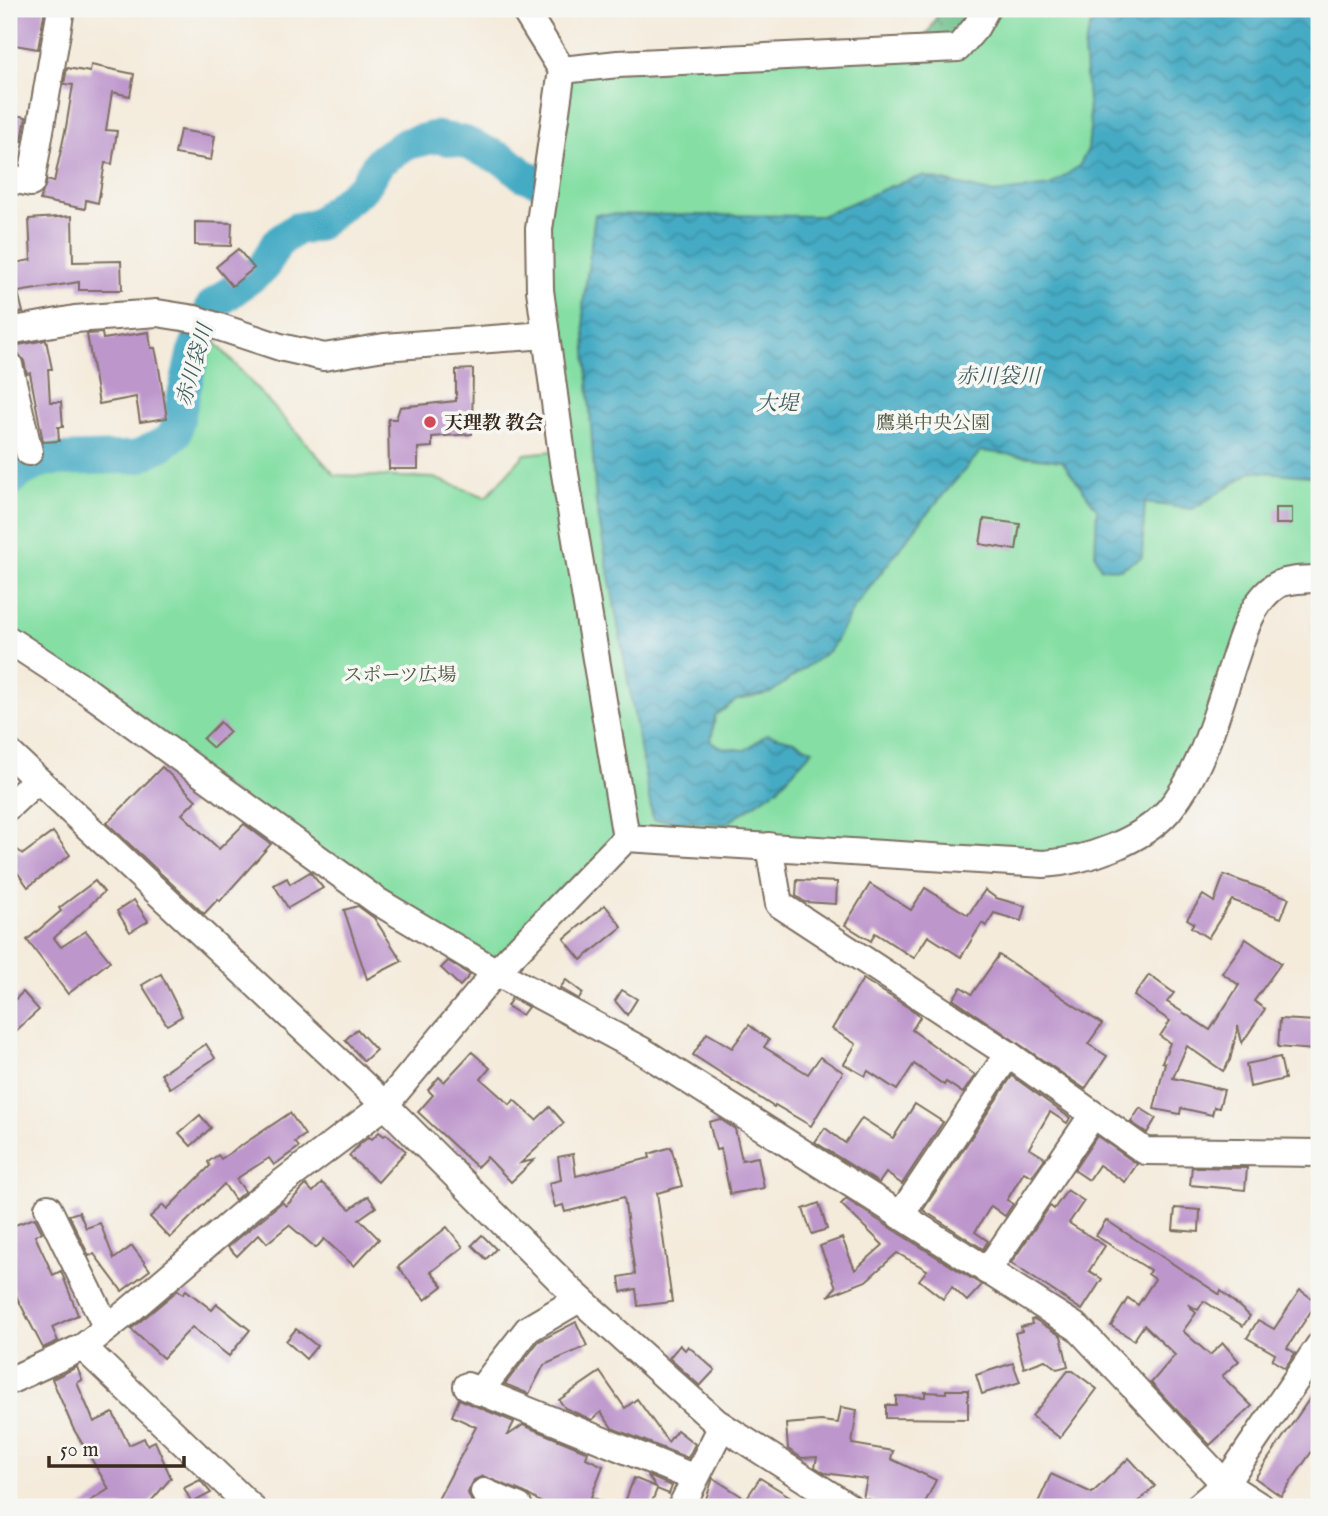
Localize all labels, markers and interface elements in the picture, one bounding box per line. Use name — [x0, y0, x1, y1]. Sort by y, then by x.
water label: 赤川袋川 — [171, 319, 221, 410]
water label: 赤川袋川 — [956, 364, 1042, 391]
water label: 大堤 — [756, 391, 801, 418]
place label: 天理教 教会 — [444, 412, 543, 436]
park label: 鷹巣中央公園 — [876, 412, 990, 436]
marker: 天理教 教会 — [422, 414, 438, 430]
park label: スポーツ広場 — [343, 664, 457, 688]
scale bar — [49, 1425, 184, 1469]
text: 50 m — [60, 1437, 99, 1464]

